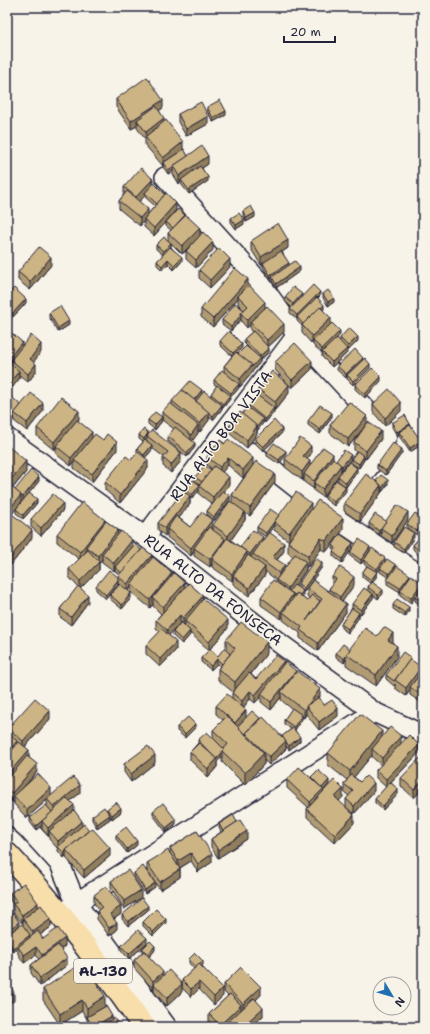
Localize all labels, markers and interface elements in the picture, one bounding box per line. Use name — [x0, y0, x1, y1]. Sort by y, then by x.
scale bar — [284, 18, 335, 44]
text: 20 m — [290, 24, 321, 40]
street label: RUA ALTO BOA VISTA — [165, 367, 277, 505]
street label: RUA ALTO DA FONSECA — [140, 530, 286, 650]
road number: AL-130 — [74, 959, 132, 983]
north arrow — [372, 976, 412, 1016]
text: N — [391, 994, 408, 1010]

